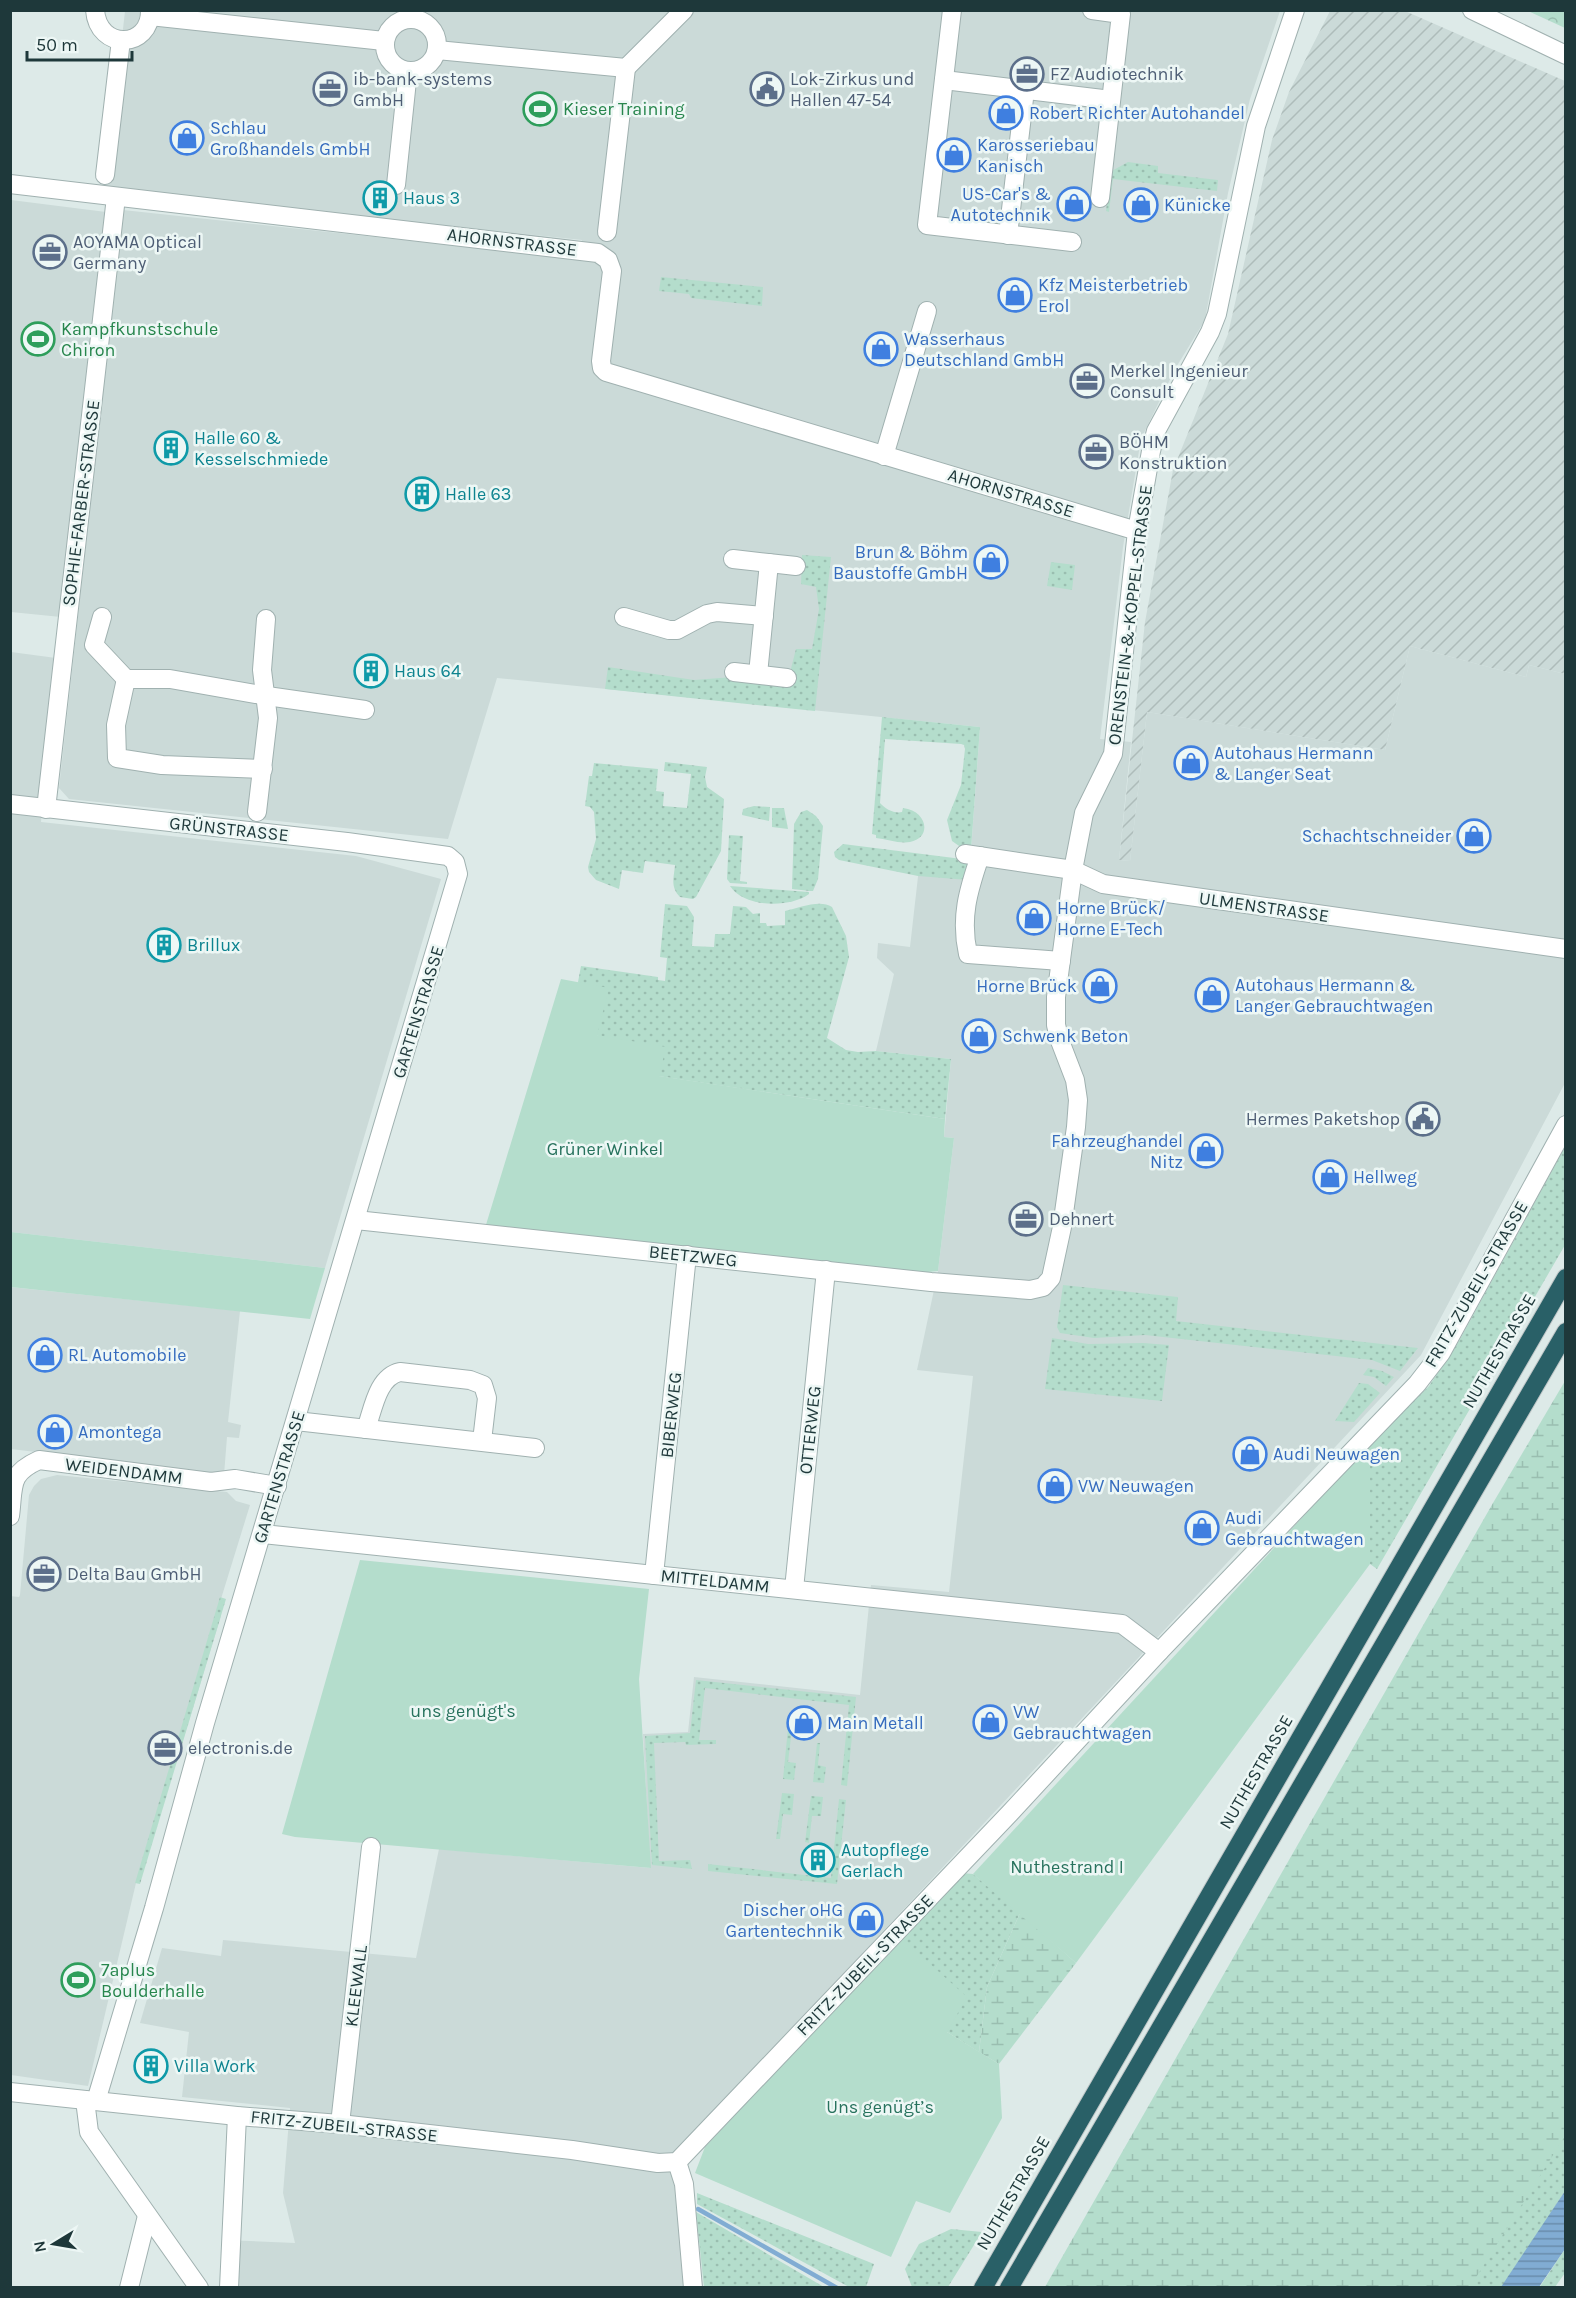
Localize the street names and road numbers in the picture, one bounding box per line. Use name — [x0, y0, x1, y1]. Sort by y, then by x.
street label: AHORNSTRASSE — [446, 223, 578, 261]
street label: SOPHIE-FARBER-STRASSE — [57, 399, 105, 607]
street label: AHORNSTRASSE — [945, 463, 1077, 523]
street label: ORENSTEIN-&-KOPPEL-STRASSE — [1103, 484, 1157, 746]
street label: GRÜNSTRASSE — [168, 812, 290, 846]
street label: ULMENSTRASSE — [1198, 887, 1330, 927]
street label: GARTENSTRASSE — [387, 943, 449, 1081]
street label: FRITZ-ZUBEIL-STRASSE — [1419, 1197, 1533, 1371]
street label: BEETZWEG — [648, 1240, 738, 1272]
street label: NUTHESTRASSE — [1457, 1290, 1541, 1412]
street label: BIBERWEG — [656, 1371, 686, 1459]
street label: OTTERWEG — [794, 1385, 826, 1475]
street label: GARTENSTRASSE — [248, 1408, 310, 1546]
street label: WEIDENDAMM — [64, 1453, 184, 1489]
street label: MITTELDAMM — [659, 1564, 771, 1598]
street label: NUTHESTRASSE — [1214, 1711, 1298, 1833]
street label: FRITZ-ZUBEIL-STRASSE — [792, 1890, 938, 2040]
street label: KLEEWALL — [340, 1943, 372, 2028]
street label: FRITZ-ZUBEIL-STRASSE — [249, 2105, 439, 2147]
street label: NUTHESTRASSE — [971, 2132, 1055, 2254]

